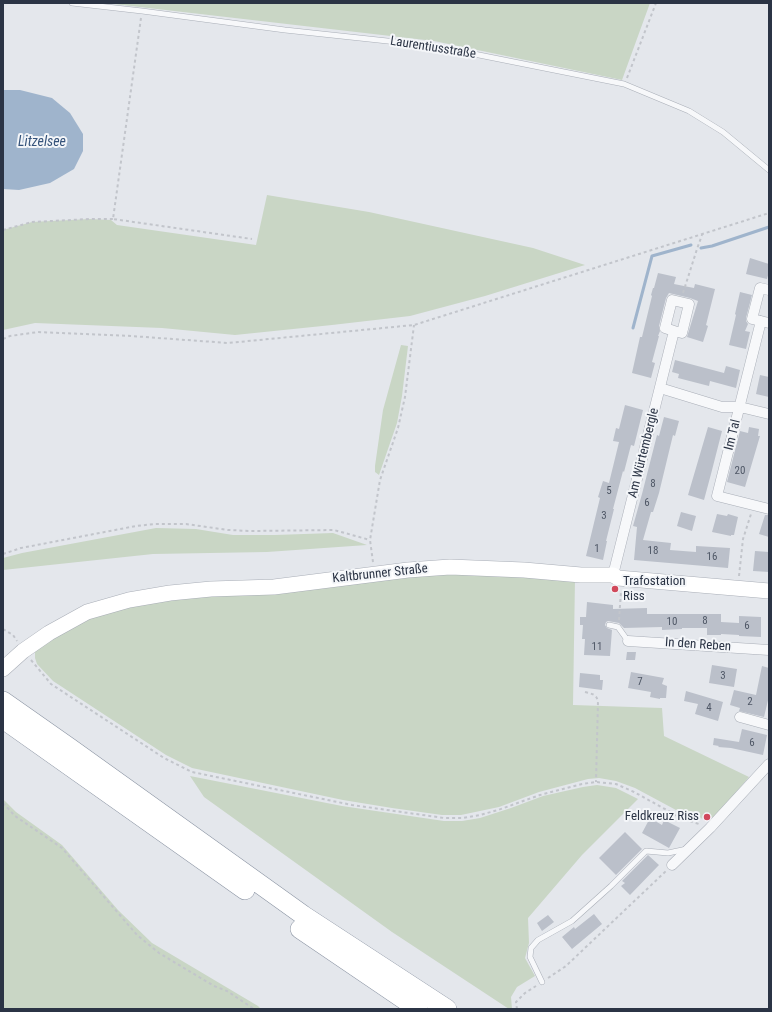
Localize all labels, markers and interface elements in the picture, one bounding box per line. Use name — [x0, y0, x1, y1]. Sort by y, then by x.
street label: Laurentiusstraße — [389, 34, 477, 62]
water label: Litzelsee — [18, 134, 66, 150]
street label: Am Würtembergle — [625, 406, 663, 500]
street label: Im Tal — [722, 418, 744, 452]
house number: 20 — [735, 464, 745, 478]
house number: 8 — [650, 477, 656, 491]
house number: 5 — [606, 484, 612, 498]
house number: 6 — [644, 496, 650, 510]
house number: 3 — [601, 509, 607, 523]
house number: 1 — [594, 542, 600, 556]
house number: 18 — [648, 544, 658, 558]
house number: 16 — [707, 550, 717, 564]
street label: Kaltbrunner Straße — [332, 561, 428, 587]
place label: Trafostation Riss — [623, 574, 686, 605]
marker: Trafostation Riss — [610, 584, 620, 594]
house number: 8 — [702, 614, 708, 628]
house number: 10 — [667, 615, 677, 629]
house number: 6 — [744, 619, 750, 633]
street label: In den Reben — [664, 635, 732, 655]
house number: 11 — [592, 640, 602, 654]
house number: 3 — [720, 669, 726, 683]
house number: 7 — [637, 675, 643, 689]
house number: 2 — [747, 695, 753, 709]
house number: 4 — [706, 701, 712, 715]
house number: 6 — [749, 736, 755, 750]
place label: Feldkreuz Riss — [625, 809, 699, 825]
marker: Feldkreuz Riss — [702, 812, 712, 822]

